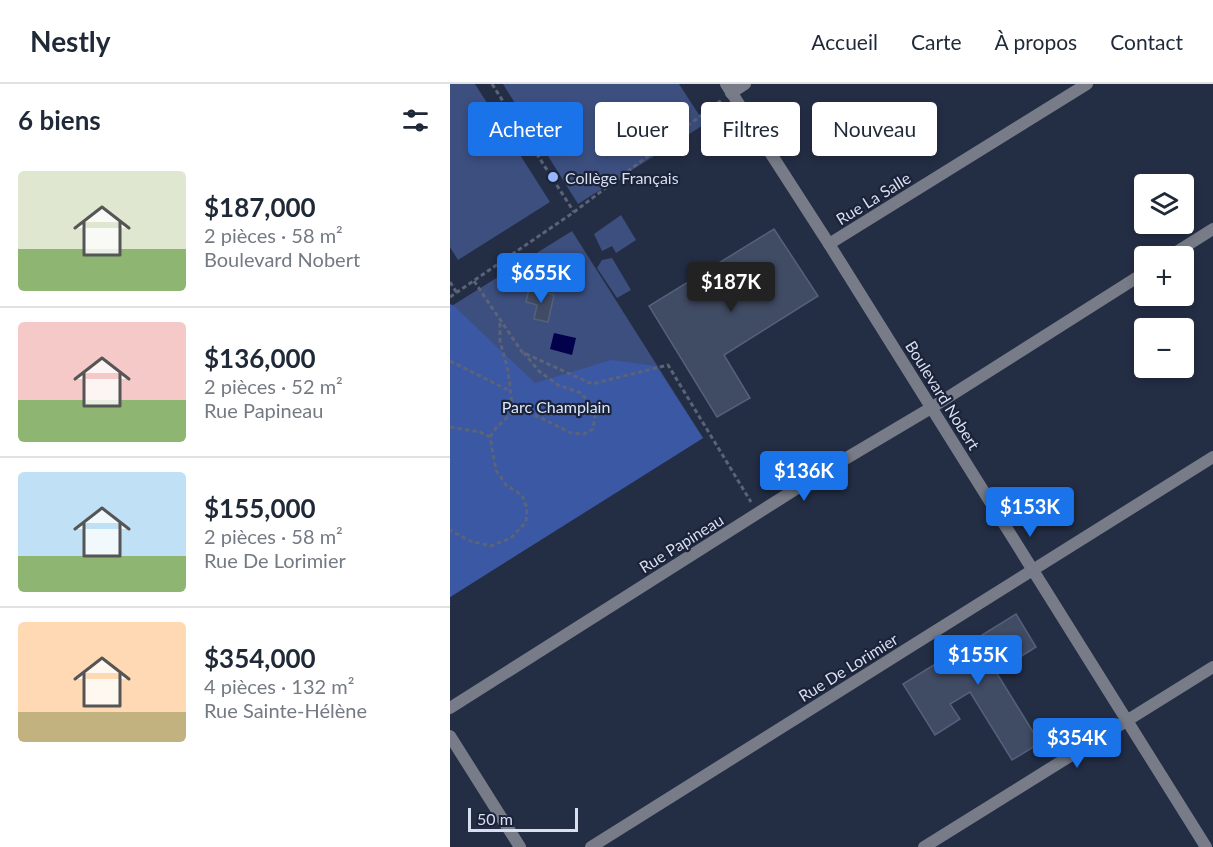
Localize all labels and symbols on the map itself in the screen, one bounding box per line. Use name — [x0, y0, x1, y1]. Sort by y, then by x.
place label: Collège Français — [565, 168, 679, 187]
street label: Rue La Salle — [832, 168, 914, 228]
marker: Collège Français — [546, 170, 560, 184]
pin: $655K — [499, 253, 583, 304]
pin: $187K — [689, 262, 773, 313]
street label: Boulevard Nobert — [902, 337, 984, 453]
park label: Parc Champlain — [502, 397, 610, 416]
pin: $136K — [762, 451, 846, 502]
pin: $153K — [988, 487, 1072, 538]
street label: Rue Papineau — [635, 510, 727, 576]
street label: Rue De Lorimier — [795, 629, 901, 705]
pin: $155K — [936, 635, 1020, 686]
pin: $354K — [1035, 718, 1119, 769]
scale bar — [468, 805, 578, 832]

